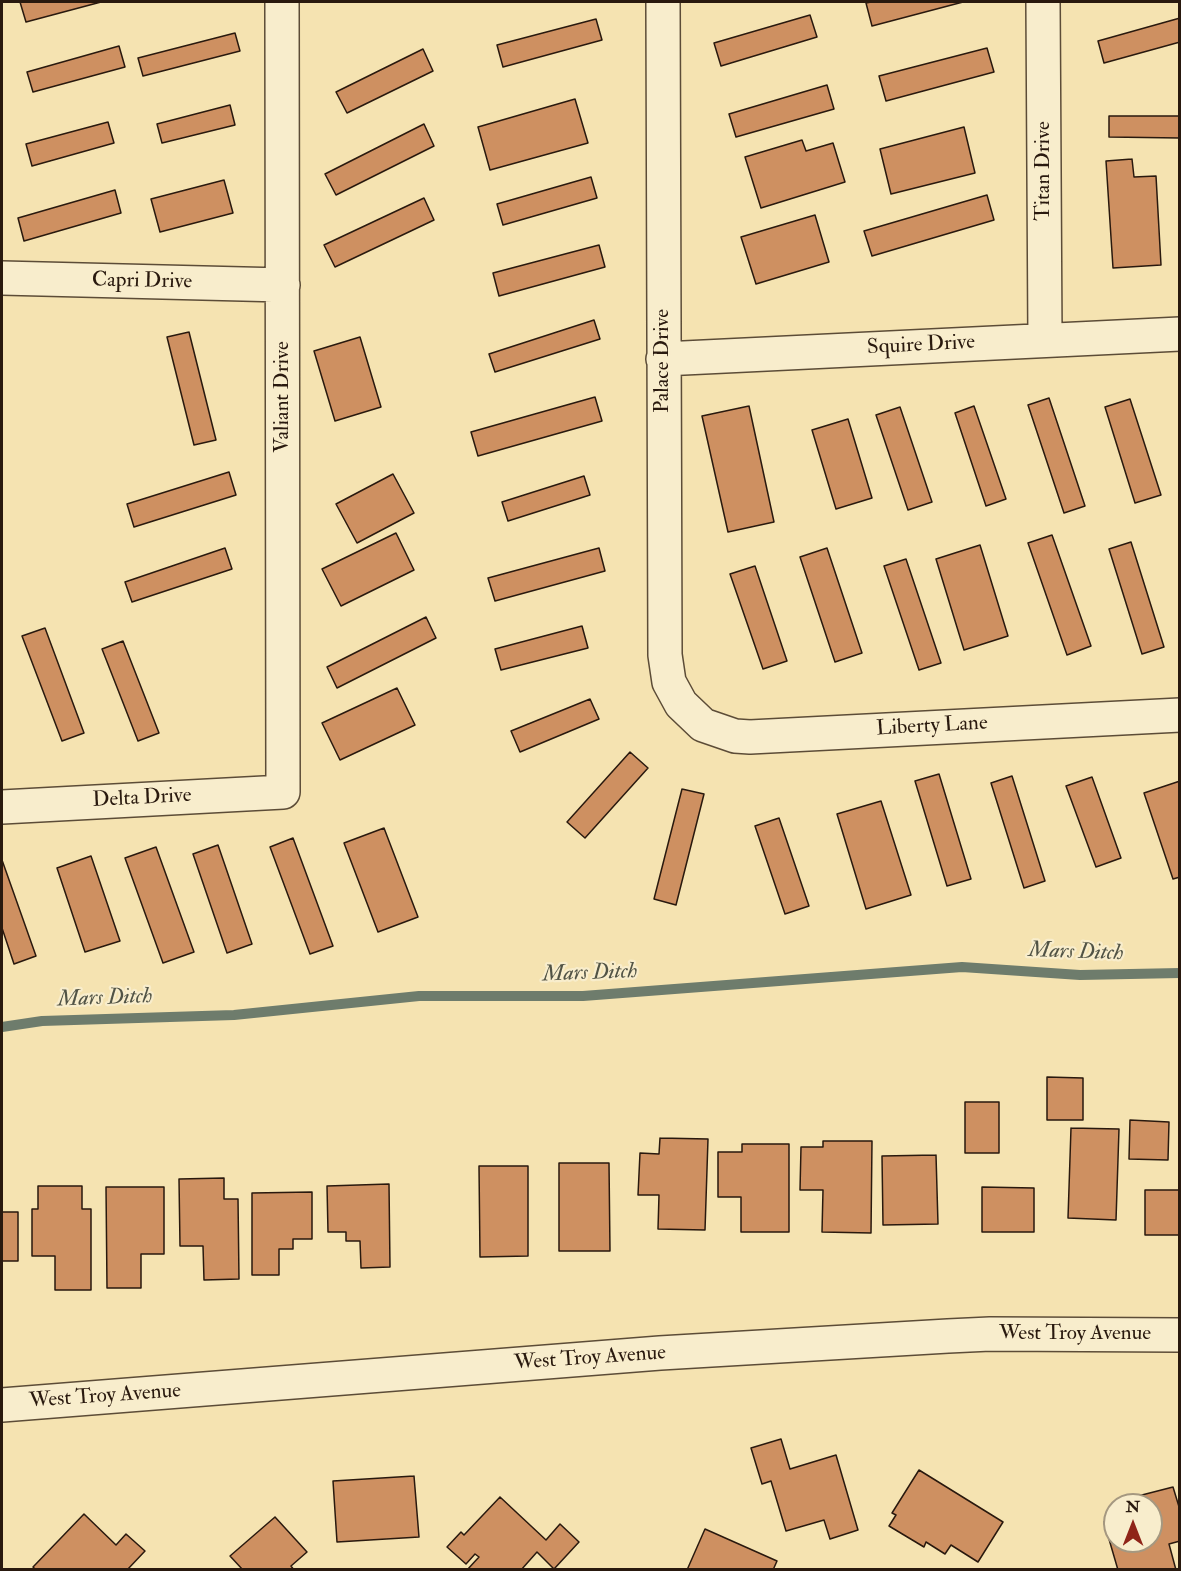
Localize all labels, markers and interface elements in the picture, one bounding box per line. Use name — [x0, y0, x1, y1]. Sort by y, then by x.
street label: Titan Drive — [1031, 121, 1057, 221]
street label: Capri Drive — [92, 269, 192, 295]
street label: Palace Drive — [650, 309, 676, 413]
street label: Squire Drive — [866, 331, 976, 361]
street label: Valiant Drive — [270, 341, 296, 453]
street label: Liberty Lane — [876, 711, 988, 743]
street label: Delta Drive — [92, 784, 192, 814]
water label: Mars Ditch — [1028, 938, 1124, 968]
water label: Mars Ditch — [542, 959, 638, 989]
water label: Mars Ditch — [57, 984, 153, 1014]
street label: West Troy Avenue — [999, 1321, 1151, 1347]
street label: West Troy Avenue — [513, 1341, 667, 1377]
street label: West Troy Avenue — [28, 1379, 182, 1415]
north arrow — [1103, 1493, 1163, 1553]
text: N — [1126, 1497, 1140, 1517]

